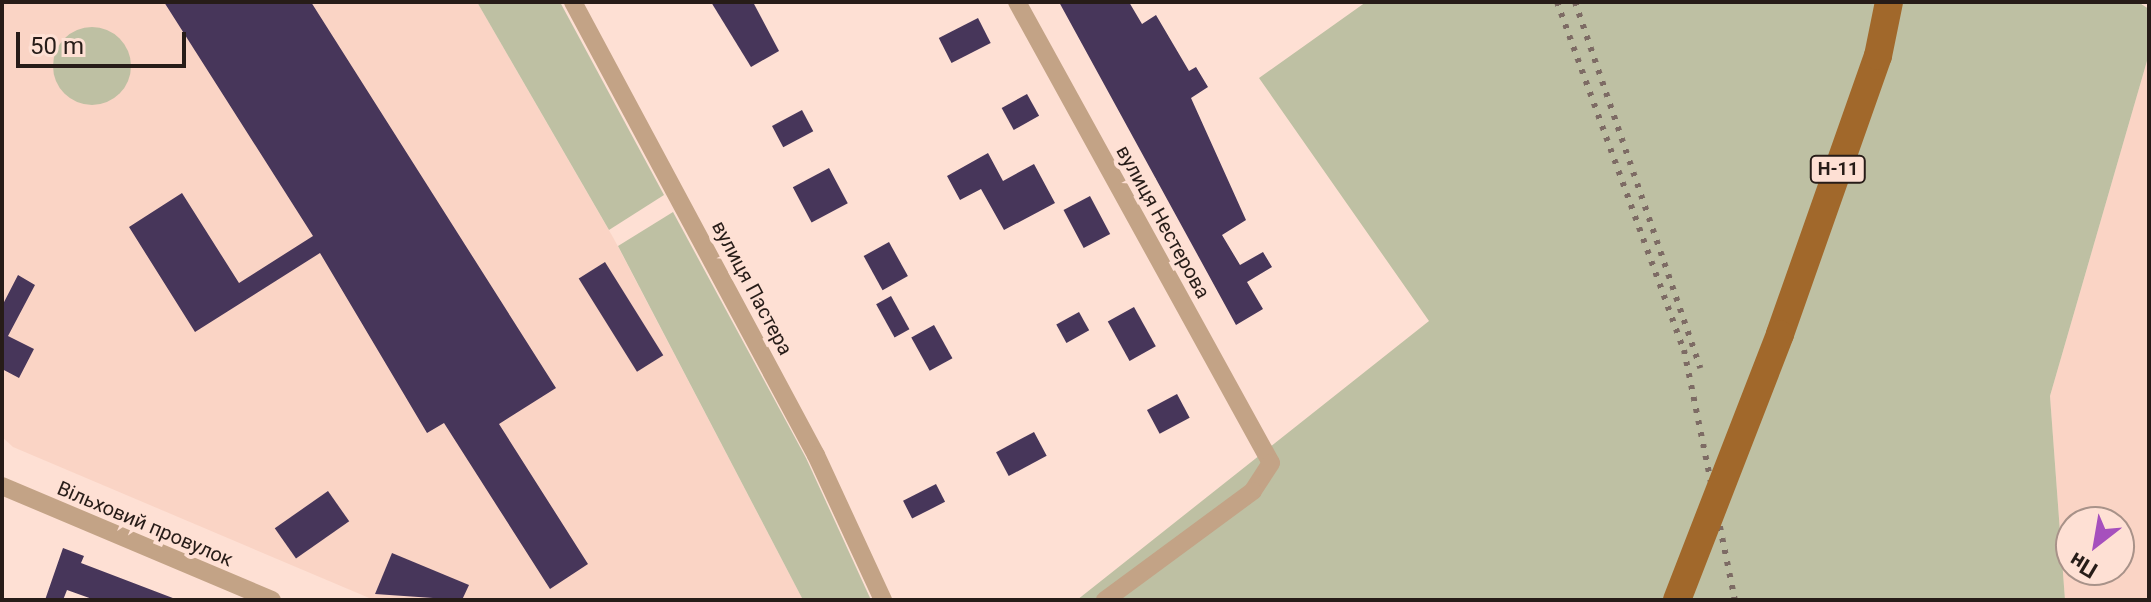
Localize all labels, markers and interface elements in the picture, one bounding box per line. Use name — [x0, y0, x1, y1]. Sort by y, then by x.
scale bar — [20, 16, 190, 66]
text: 50 m — [30, 32, 84, 60]
street label: вулиця Нестерова — [1111, 141, 1215, 303]
road number: Н-11 — [1808, 155, 1868, 183]
street label: вулиця Пастера — [707, 217, 797, 359]
street label: Вільховий провулок — [54, 476, 236, 572]
north arrow — [2055, 506, 2135, 586]
text: Пн — [2065, 547, 2102, 583]

